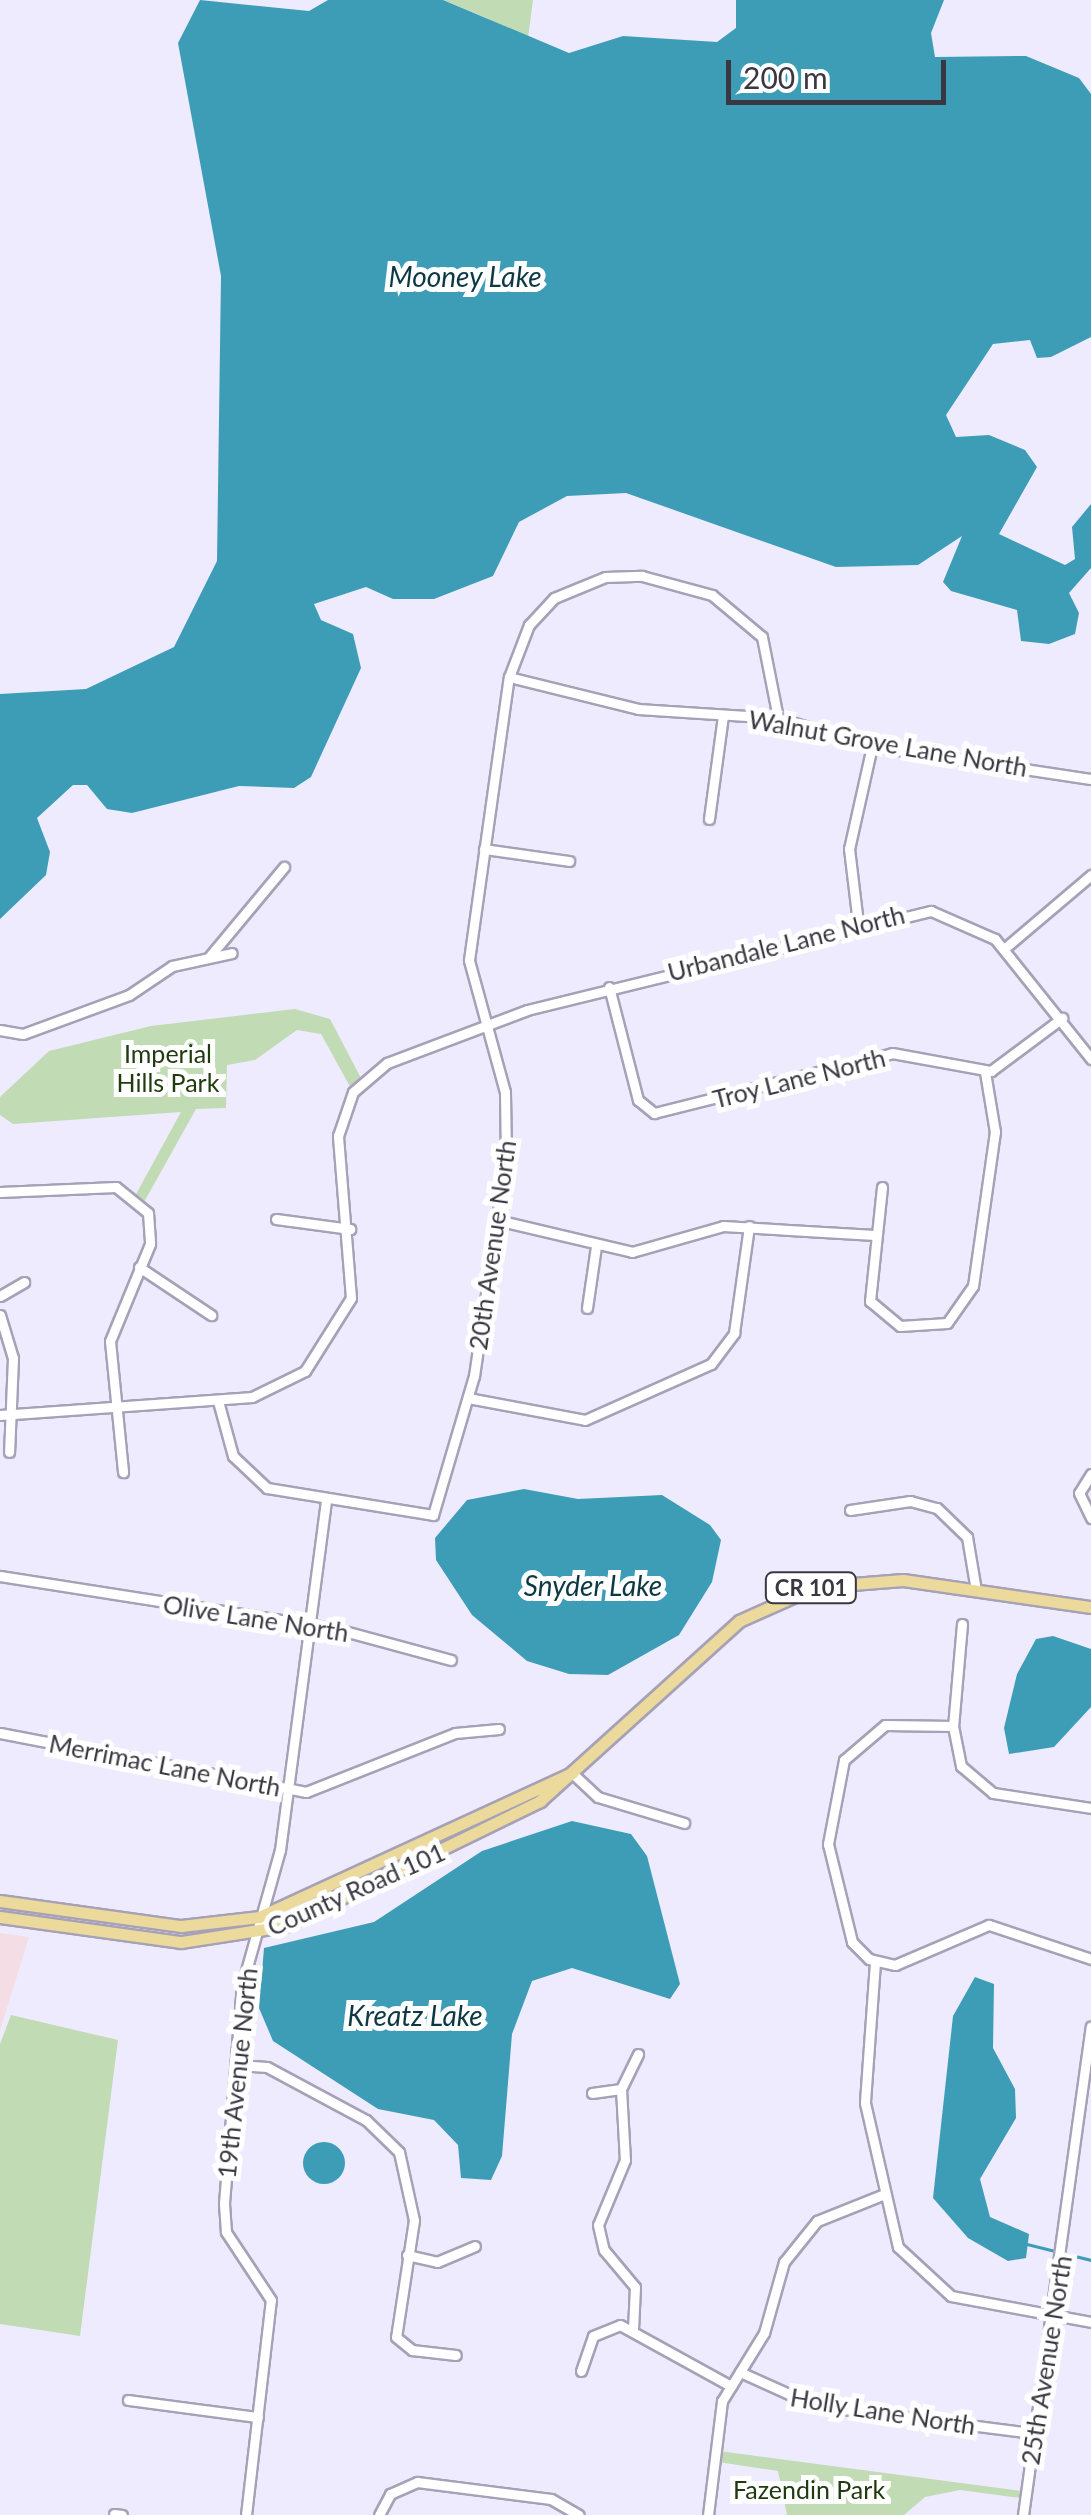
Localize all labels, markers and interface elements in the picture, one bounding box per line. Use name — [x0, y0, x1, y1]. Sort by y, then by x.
scale bar — [731, 40, 951, 102]
text: 200 m — [743, 59, 828, 95]
water label: Mooney Lake — [388, 259, 542, 293]
street label: Walnut Grove Lane North — [746, 704, 1030, 782]
street label: Urbandale Lane North — [664, 899, 908, 987]
park label: Imperial Hills Park — [117, 1039, 219, 1098]
street label: Troy Lane North — [709, 1042, 889, 1114]
street label: 20th Avenue North — [462, 1138, 522, 1352]
water label: Snyder Lake — [524, 1568, 662, 1602]
road number: CR 101 — [764, 1571, 858, 1605]
street label: Olive Lane North — [161, 1589, 351, 1647]
street label: Merrimac Lane North — [47, 1728, 283, 1802]
street label: County Road 101 — [262, 1836, 450, 1942]
street label: 19th Avenue North — [211, 1966, 263, 2180]
water label: Kreatz Lake — [347, 1998, 483, 2032]
street label: 25th Avenue North — [1015, 2253, 1077, 2467]
street label: Holly Lane North — [788, 2382, 978, 2440]
park label: Fazendin Park — [733, 2474, 885, 2504]

